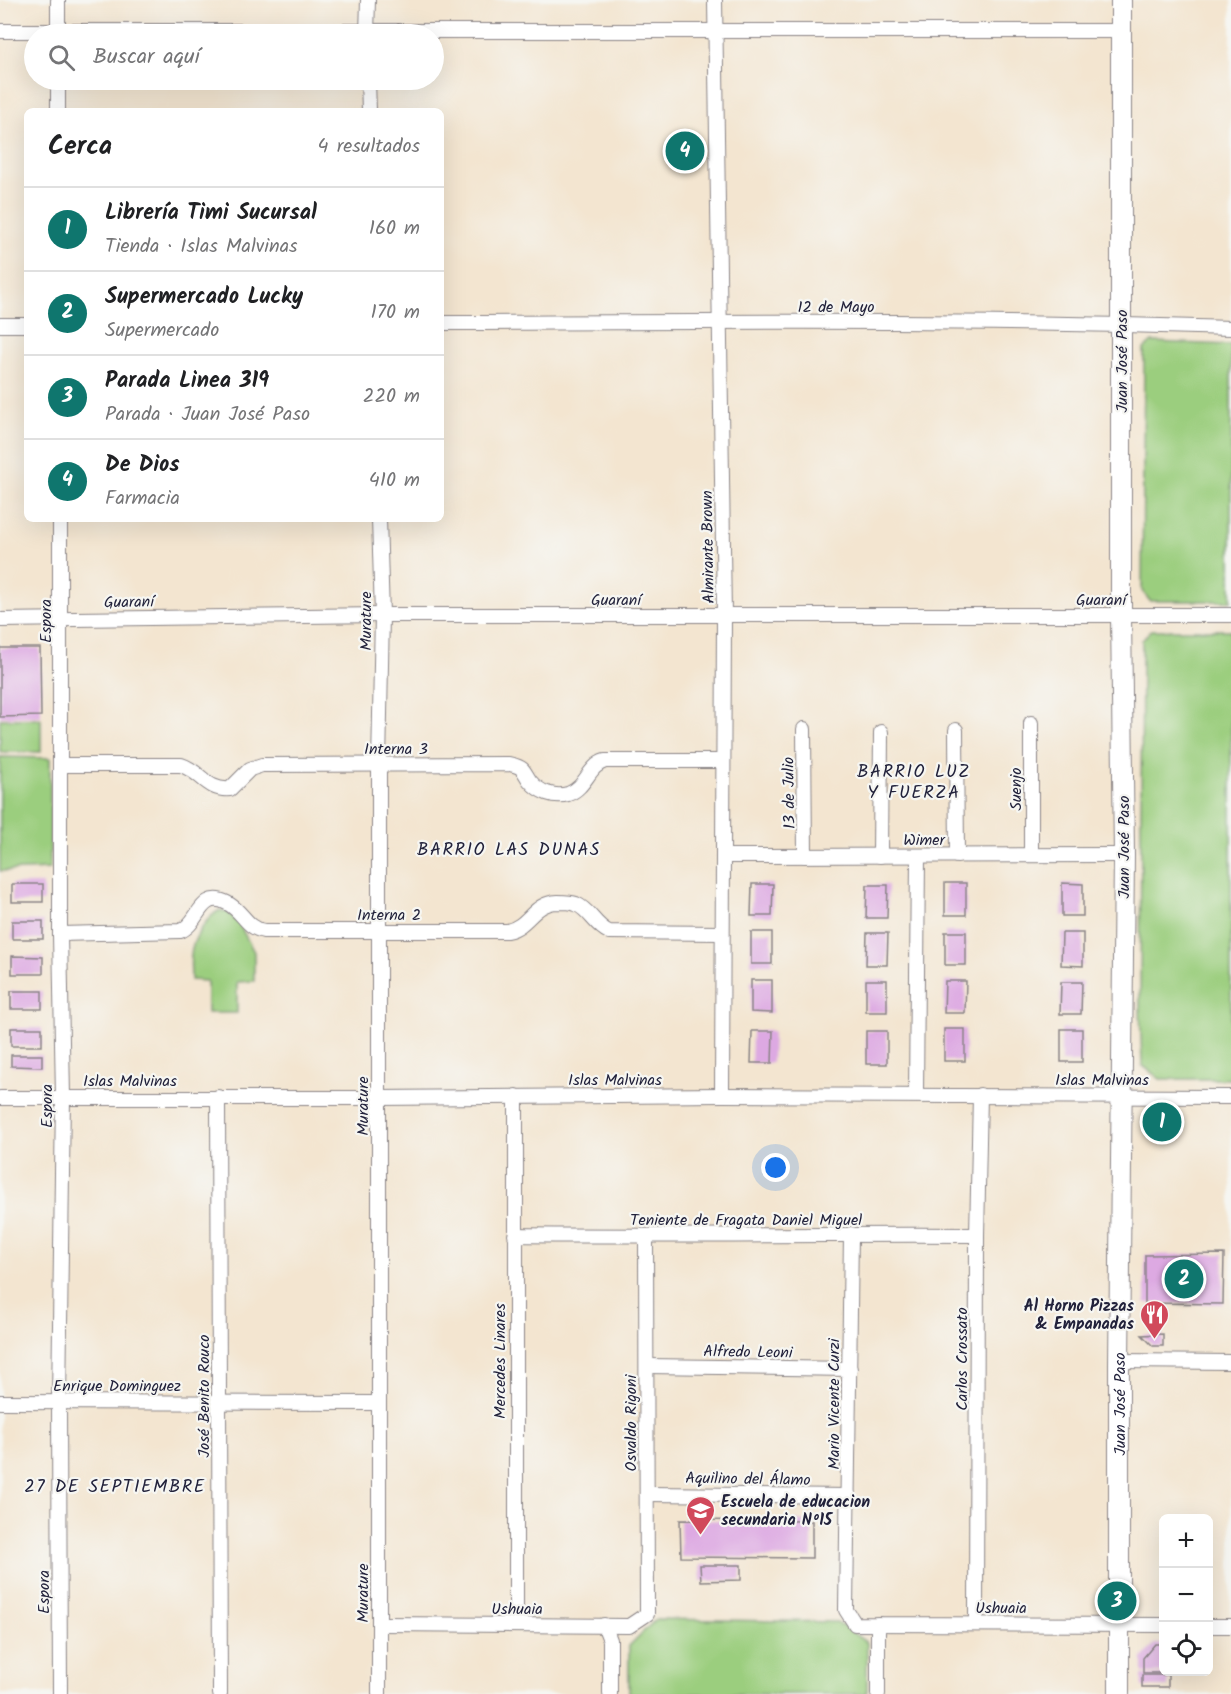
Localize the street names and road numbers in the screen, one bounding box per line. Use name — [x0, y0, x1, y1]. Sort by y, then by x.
street label: 12 de Mayo — [797, 295, 875, 320]
street label: Juan José Paso — [1110, 310, 1135, 412]
street label: Almirante Brown — [695, 490, 722, 604]
street label: Guaraní — [591, 588, 643, 613]
street label: Guaraní — [1076, 588, 1128, 613]
street label: Guaraní — [104, 590, 156, 615]
street label: Murature — [354, 591, 379, 651]
street label: Espora — [34, 599, 59, 643]
street label: Interna 3 — [364, 737, 428, 762]
street label: 13 de Julio — [776, 757, 803, 829]
street label: Suenjo — [1004, 767, 1029, 811]
street label: Juan José Paso — [1112, 796, 1137, 898]
street label: Wimer — [903, 828, 946, 853]
street label: Interna 2 — [357, 903, 421, 928]
street label: Islas Malvinas — [568, 1068, 662, 1093]
street label: Islas Malvinas — [1055, 1068, 1149, 1093]
street label: Islas Malvinas — [83, 1069, 177, 1094]
street label: Murature — [351, 1076, 376, 1136]
street label: Espora — [35, 1084, 60, 1128]
street label: Teniente de Fragata Daniel Miguel — [630, 1208, 862, 1233]
street label: Mercedes Linares — [488, 1303, 513, 1419]
street label: Carlos Crossato — [950, 1307, 975, 1411]
street label: José Benito Rouco — [192, 1334, 217, 1458]
street label: Mario Vicente Curzi — [822, 1337, 847, 1470]
street label: Alfredo Leoni — [703, 1339, 794, 1366]
street label: Juan José Paso — [1108, 1352, 1133, 1455]
street label: Osvaldo Rigoni — [619, 1373, 644, 1471]
street label: Enrique Dominguez — [53, 1374, 181, 1399]
street label: Aquilino del Álamo — [685, 1466, 811, 1493]
street label: Murature — [351, 1563, 376, 1623]
street label: Espora — [32, 1570, 57, 1614]
street label: Ushuaia — [975, 1596, 1027, 1621]
street label: Ushuaia — [491, 1597, 543, 1622]

